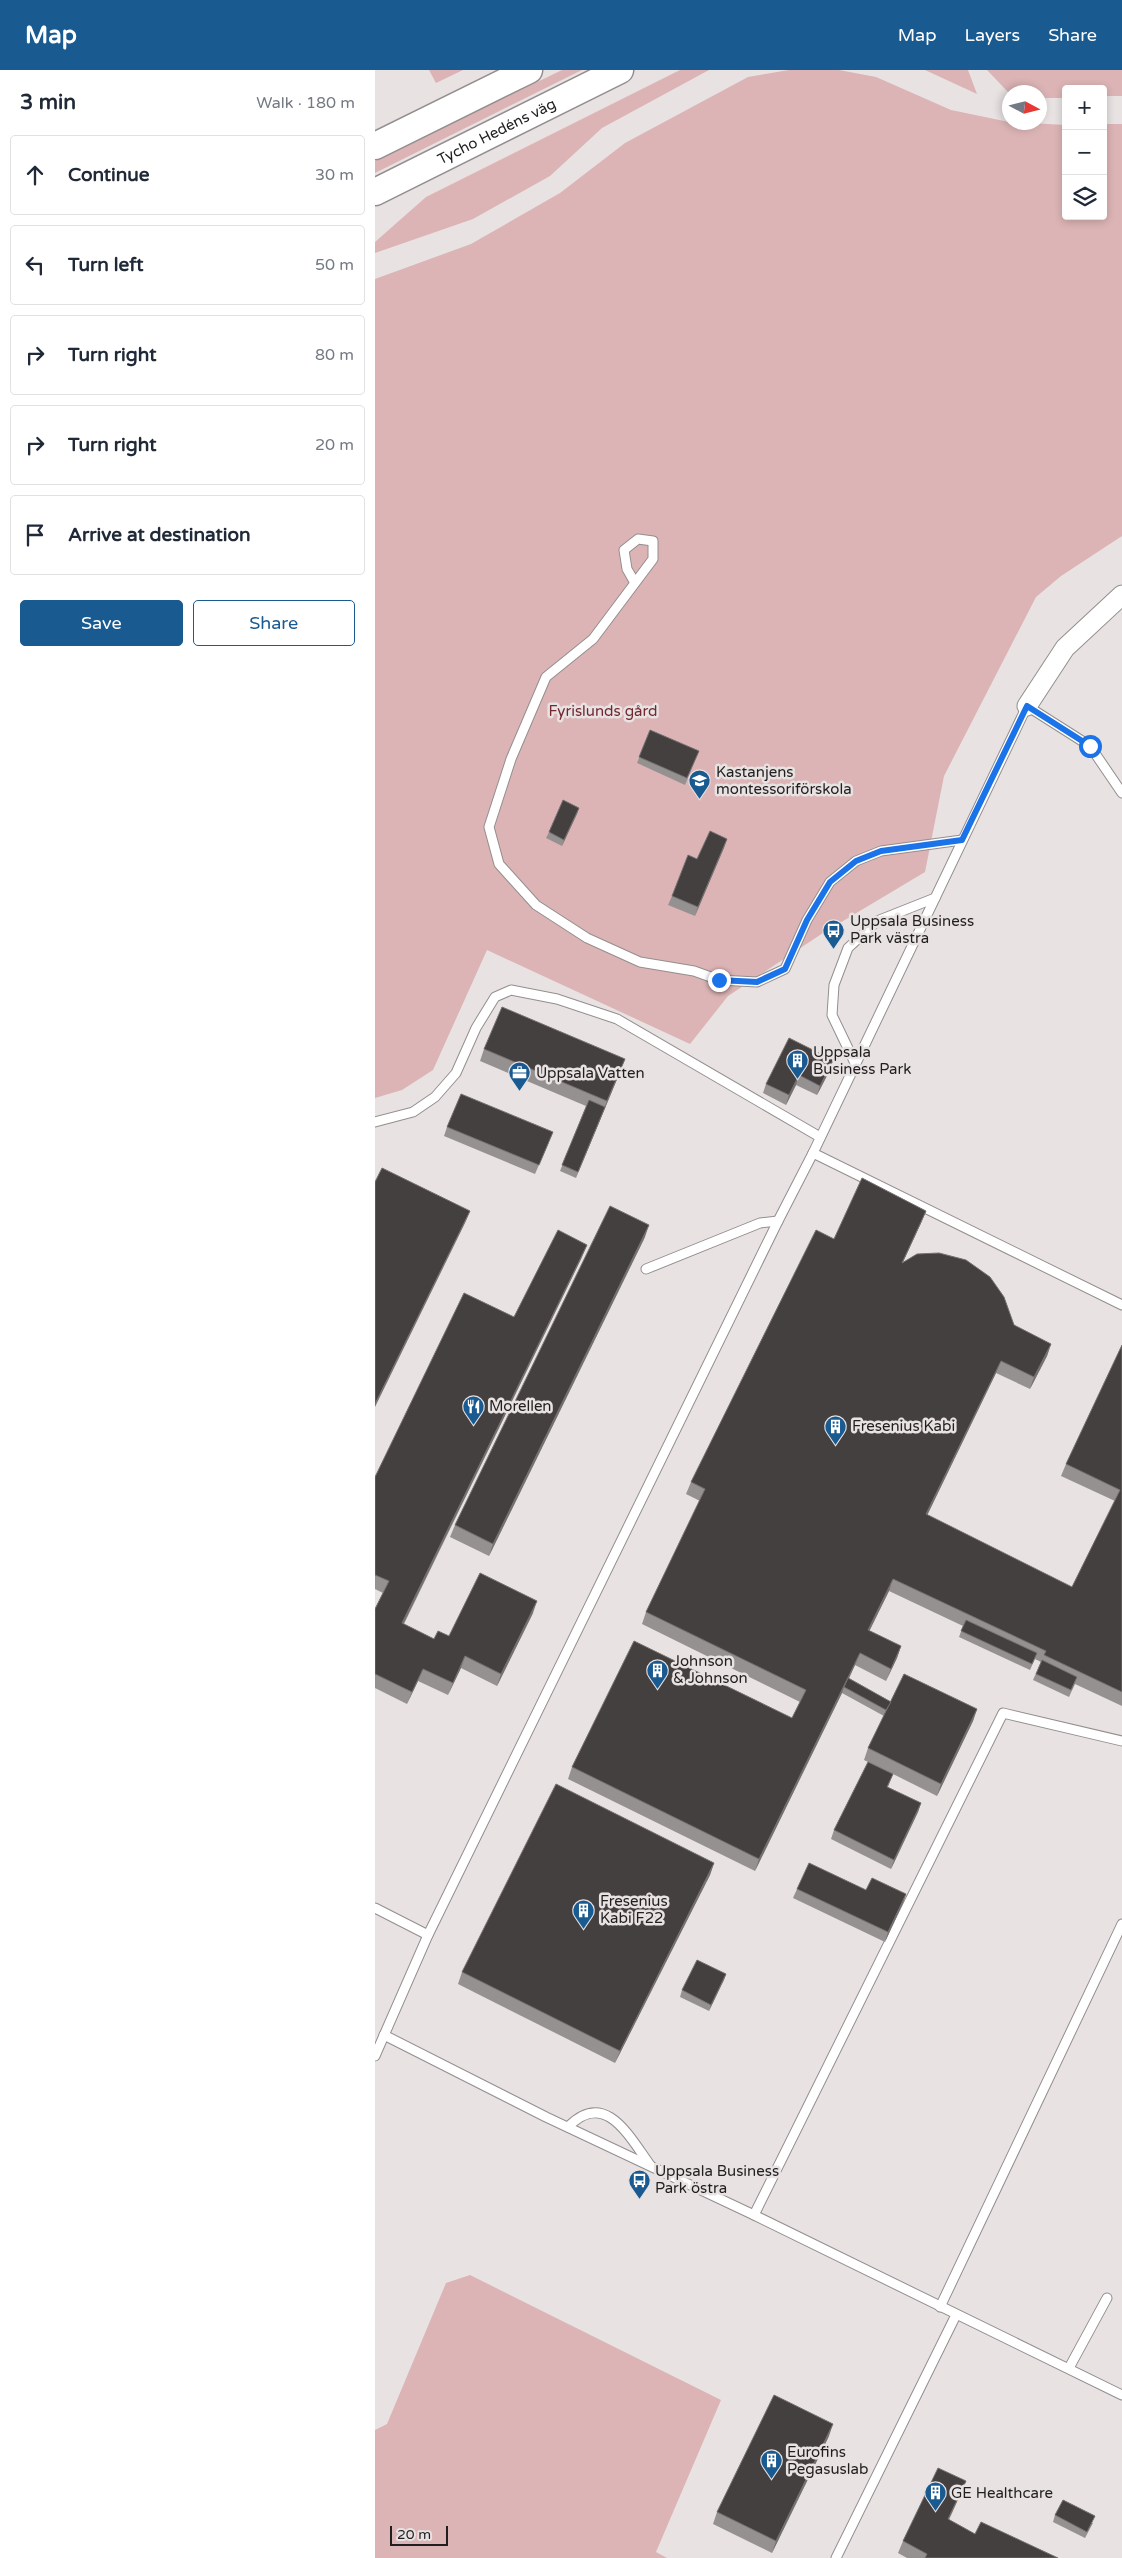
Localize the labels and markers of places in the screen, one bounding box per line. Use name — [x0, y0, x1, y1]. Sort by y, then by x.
place label: Kastanjens montessoriförskola — [716, 763, 852, 798]
school or university icon: Kastanjens montessoriförskola — [688, 769, 712, 800]
place label: Uppsala Business Park västra — [850, 912, 974, 947]
bus stop icon: Uppsala Business Park västra — [822, 918, 846, 949]
place label: Uppsala Business Park — [813, 1043, 911, 1078]
building icon: Uppsala Business Park — [785, 1049, 809, 1080]
office icon: Uppsala Vatten — [508, 1061, 532, 1092]
place label: Uppsala Vatten — [536, 1064, 645, 1082]
restaurant icon: Morellen — [461, 1394, 485, 1425]
place label: Morellen — [489, 1397, 552, 1415]
building icon: Fresenius Kabi — [824, 1414, 848, 1445]
place label: Fresenius Kabi — [852, 1417, 955, 1435]
place label: Johnson & Johnson — [673, 1652, 748, 1687]
building icon: Johnson & Johnson — [645, 1658, 669, 1689]
place label: Fresenius Kabi F22 — [600, 1892, 668, 1927]
building icon: Fresenius Kabi F22 — [572, 1898, 596, 1929]
place label: Uppsala Business Park östra — [655, 2162, 779, 2197]
bus stop icon: Uppsala Business Park östra — [627, 2168, 651, 2199]
place label: Eurofins Pegasuslab — [787, 2443, 868, 2478]
building icon: Eurofins Pegasuslab — [759, 2449, 783, 2480]
building icon: GE Healthcare — [923, 2481, 947, 2512]
place label: GE Healthcare — [951, 2484, 1053, 2502]

